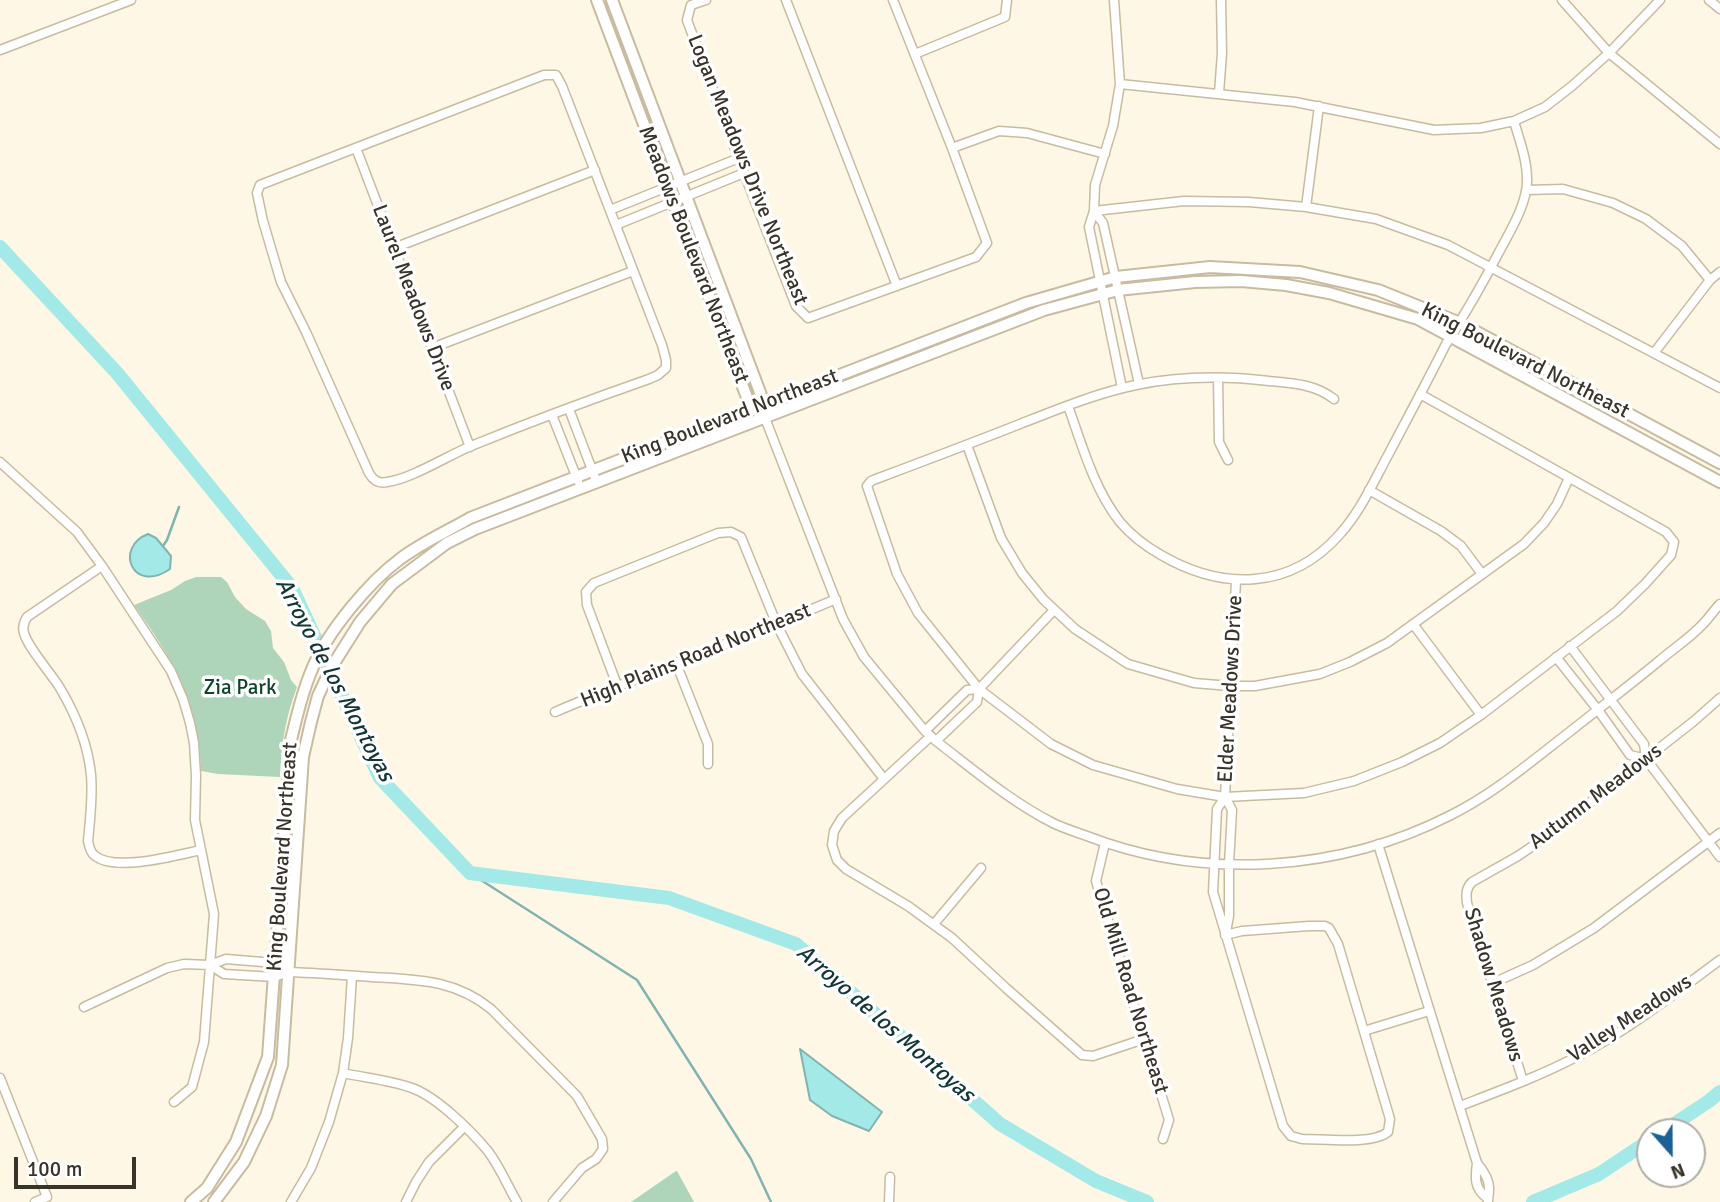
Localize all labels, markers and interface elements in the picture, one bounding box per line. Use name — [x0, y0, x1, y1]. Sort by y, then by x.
street label: Logan Meadows Drive Northeast — [681, 31, 813, 309]
street label: Meadows Boulevard Northeast — [632, 123, 754, 387]
street label: Laurel Meadows Drive — [366, 201, 460, 395]
street label: King Boulevard Northeast — [1417, 298, 1633, 424]
street label: King Boulevard Northeast — [618, 364, 842, 470]
water label: Arroyo de los Montoyas — [269, 573, 399, 787]
street label: Elder Meadows Drive — [1214, 595, 1248, 783]
street label: High Plains Road Northeast — [577, 598, 815, 714]
park label: Zia Park — [203, 675, 277, 701]
street label: Autumn Meadows — [1525, 739, 1667, 855]
street label: King Boulevard Northeast — [262, 741, 304, 973]
street label: Old Mill Road Northeast — [1087, 885, 1173, 1097]
street label: Shadow Meadows — [1458, 905, 1528, 1065]
water label: Arroyo de los Montoyas — [790, 939, 980, 1109]
street label: Valley Meadows — [1563, 970, 1697, 1068]
north arrow — [1636, 1118, 1706, 1188]
scale bar — [18, 1142, 140, 1186]
text: 100 m — [27, 1156, 82, 1182]
text: N — [1667, 1157, 1688, 1184]

